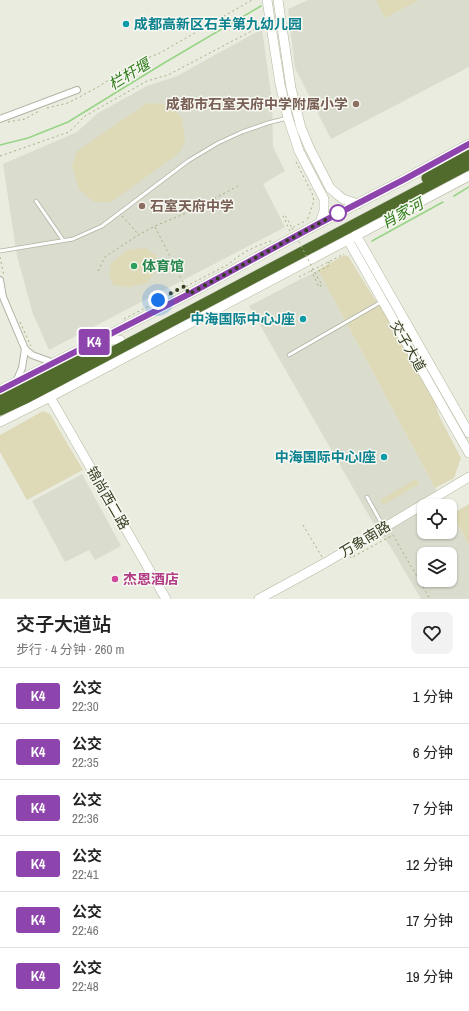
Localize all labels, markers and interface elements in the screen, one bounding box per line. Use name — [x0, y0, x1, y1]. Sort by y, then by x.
place label: 成都高新区石羊第九幼儿园 — [134, 15, 302, 33]
marker: 成都高新区石羊第九幼儿园 — [121, 19, 131, 29]
water label: 栏杆堰 — [104, 52, 156, 95]
place label: 成都市石室天府中学附属小学 — [166, 95, 348, 113]
marker: 成都市石室天府中学附属小学 — [351, 99, 361, 109]
water label: 肖家河 — [377, 191, 429, 233]
place label: 石室天府中学 — [150, 197, 234, 215]
marker: 石室天府中学 — [137, 201, 147, 211]
unlabelled marker — [329, 204, 347, 222]
place label: 体育馆 — [142, 257, 184, 275]
marker: 体育馆 — [129, 261, 139, 271]
your location — [148, 290, 168, 310]
place label: 中海国际中心J座 — [191, 310, 295, 328]
marker: 中海国际中心J座 — [298, 314, 308, 324]
street label: 交子大道 — [386, 317, 430, 375]
line badge: K4 — [76, 329, 112, 355]
text: K4 — [87, 333, 101, 351]
place label: 中海国际中心I座 — [275, 448, 376, 466]
marker: 中海国际中心I座 — [379, 452, 389, 462]
street label: 锦尚西二路 — [83, 463, 133, 533]
map controls — [417, 499, 457, 587]
button: locate — [417, 499, 457, 539]
street label: 万象南路 — [336, 517, 394, 561]
button: layers — [417, 547, 457, 587]
place label: 杰恩酒店 — [123, 570, 179, 588]
marker: 杰恩酒店 — [110, 574, 120, 584]
text: 交子大道站 — [16, 611, 111, 637]
button: heart — [411, 612, 453, 654]
text: 步行 · 4 分钟 · 260 m — [16, 641, 124, 658]
text: 公交 — [72, 677, 102, 698]
text: 1 分钟 — [413, 686, 453, 707]
text: K4 — [31, 687, 45, 705]
text: 22:30 — [72, 698, 99, 715]
text: 公交 — [72, 733, 102, 754]
text: 6 分钟 — [413, 742, 453, 763]
text: K4 — [31, 743, 45, 761]
text: 22:35 — [72, 754, 99, 771]
text: 公交 — [72, 789, 102, 810]
text: 7 分钟 — [413, 798, 453, 819]
text: K4 — [31, 799, 45, 817]
text: 22:36 — [72, 810, 99, 827]
text: 公交 — [72, 845, 102, 866]
text: 12 分钟 — [406, 854, 453, 875]
text: K4 — [31, 855, 45, 873]
text: 22:41 — [72, 866, 99, 883]
text: 公交 — [72, 901, 102, 922]
text: 17 分钟 — [406, 910, 453, 931]
text: K4 — [31, 911, 45, 929]
text: 22:46 — [72, 922, 99, 939]
text: 公交 — [72, 957, 102, 978]
text: 19 分钟 — [406, 966, 453, 987]
text: K4 — [31, 967, 45, 985]
text: 22:48 — [72, 978, 99, 995]

